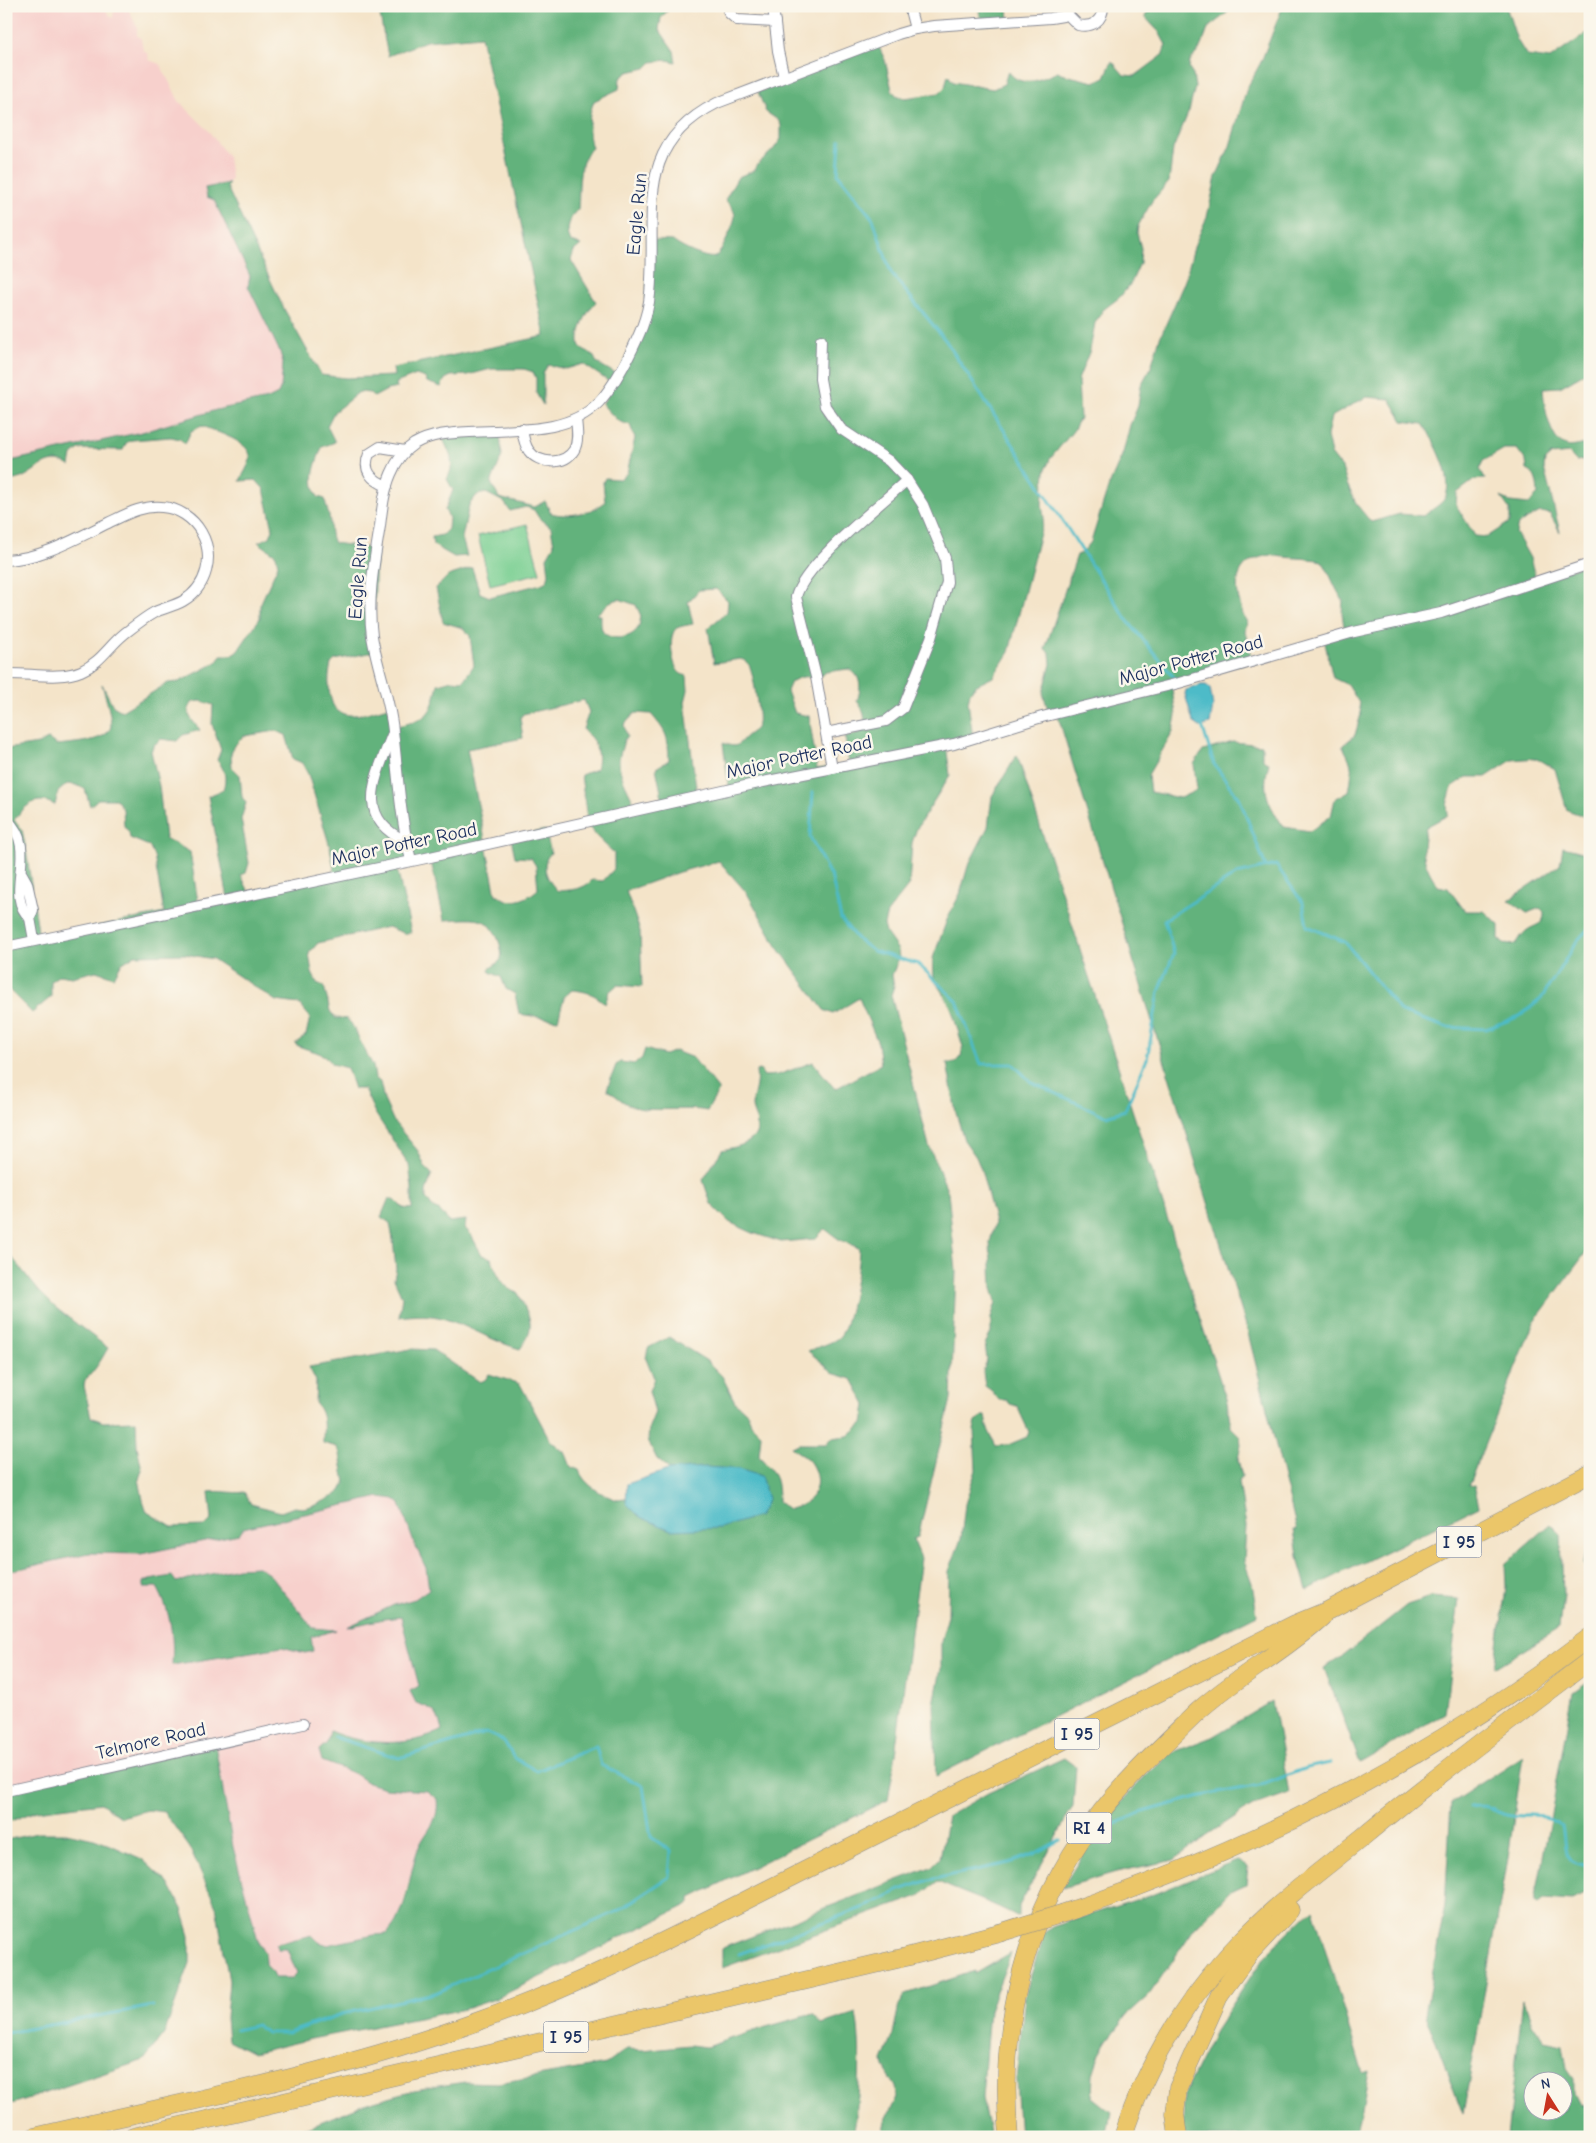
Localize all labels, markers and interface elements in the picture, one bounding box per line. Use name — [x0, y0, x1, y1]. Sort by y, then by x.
street label: Eagle Run — [622, 172, 652, 256]
street label: Eagle Run — [344, 536, 372, 620]
street label: Major Potter Road — [1116, 630, 1266, 690]
street label: Major Potter Road — [724, 731, 874, 783]
street label: Major Potter Road — [329, 818, 479, 870]
road number: I 95 — [1436, 1526, 1482, 1558]
street label: Telmore Road — [94, 1718, 208, 1764]
road number: I 95 — [1054, 1718, 1100, 1750]
road number: RI 4 — [1066, 1812, 1112, 1844]
road number: I 95 — [544, 2021, 588, 2052]
north arrow — [1524, 2070, 1574, 2120]
text: N — [1540, 2075, 1552, 2093]

